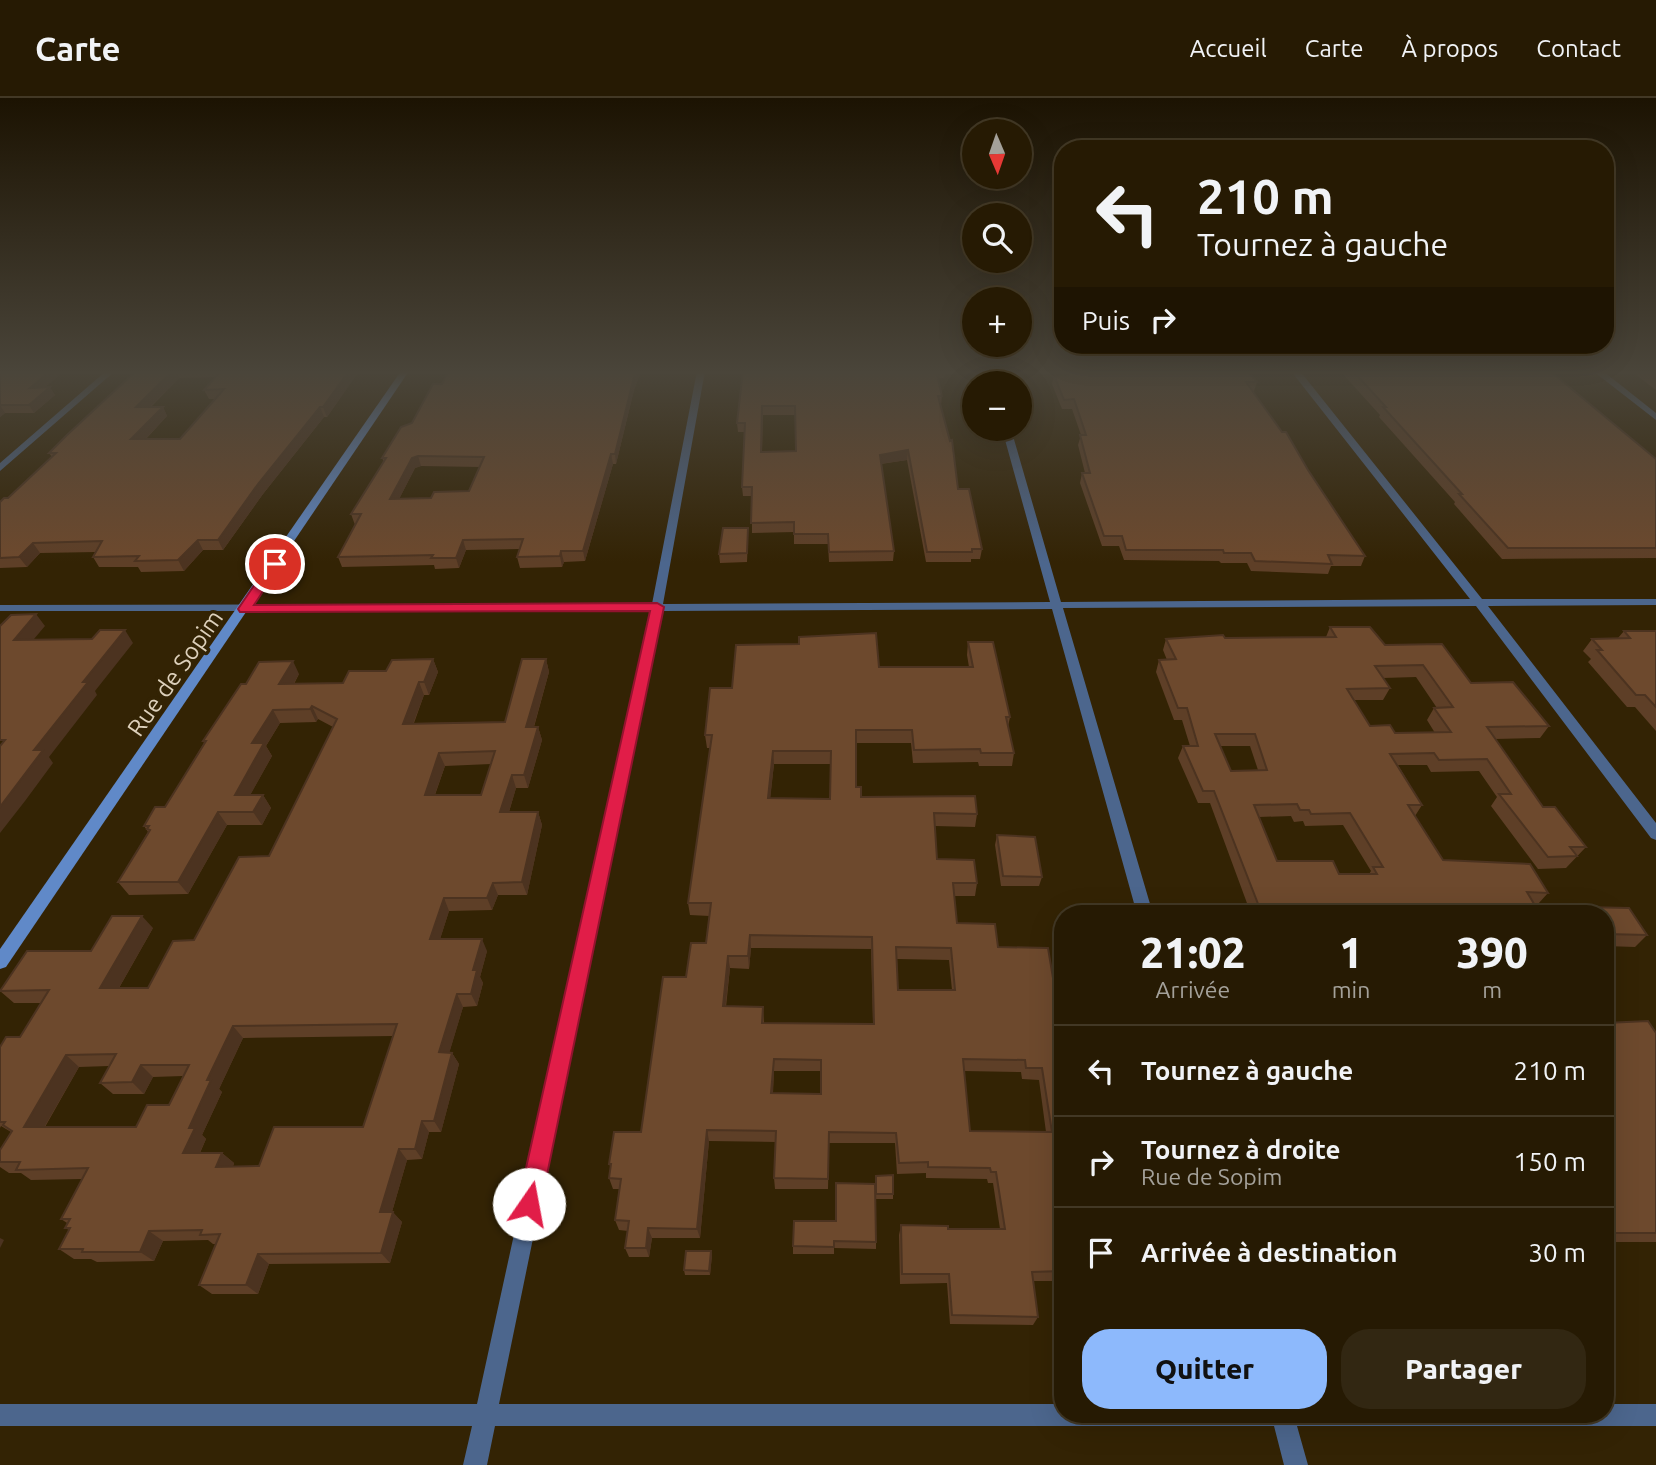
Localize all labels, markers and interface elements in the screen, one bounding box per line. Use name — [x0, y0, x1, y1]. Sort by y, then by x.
text: Carte — [35, 30, 121, 67]
text: Accueil — [1190, 35, 1267, 62]
text: Carte — [1305, 35, 1364, 62]
text: À propos — [1402, 35, 1498, 62]
text: Contact — [1536, 35, 1621, 62]
north arrow — [962, 119, 1032, 189]
map controls — [962, 119, 1032, 441]
icon: left — [1082, 168, 1173, 259]
text: 210 m — [1197, 168, 1334, 223]
button: search — [962, 203, 1032, 273]
text: Tournez à gauche — [1197, 226, 1448, 262]
button: + — [962, 287, 1032, 357]
icon: right — [1144, 301, 1182, 339]
text: Puis — [1082, 306, 1130, 335]
button: − — [962, 371, 1032, 441]
pin — [245, 534, 305, 594]
icon: arrive — [256, 545, 294, 583]
street label: Rue de Sopim — [122, 605, 228, 741]
text: 21:02 — [1140, 929, 1245, 976]
text: 1 — [1339, 929, 1363, 976]
text: 390 — [1457, 929, 1528, 976]
text: Arrivée — [1156, 977, 1230, 1002]
text: min — [1332, 977, 1370, 1002]
text: m — [1482, 977, 1502, 1002]
icon: left — [1082, 1052, 1120, 1090]
text: Tournez à gauche — [1141, 1056, 1353, 1085]
text: 210 m — [1514, 1056, 1586, 1085]
text: Tournez à droite — [1141, 1135, 1340, 1164]
icon: right — [1082, 1143, 1120, 1181]
text: 150 m — [1514, 1147, 1586, 1176]
text: Rue de Sopim — [1141, 1164, 1282, 1189]
position arrow — [492, 1167, 566, 1241]
icon: arrive — [1082, 1234, 1120, 1272]
text: Arrivée à destination — [1141, 1238, 1397, 1267]
text: 30 m — [1528, 1238, 1586, 1267]
button: Quitter — [1082, 1329, 1327, 1409]
button: Partager — [1341, 1329, 1586, 1409]

